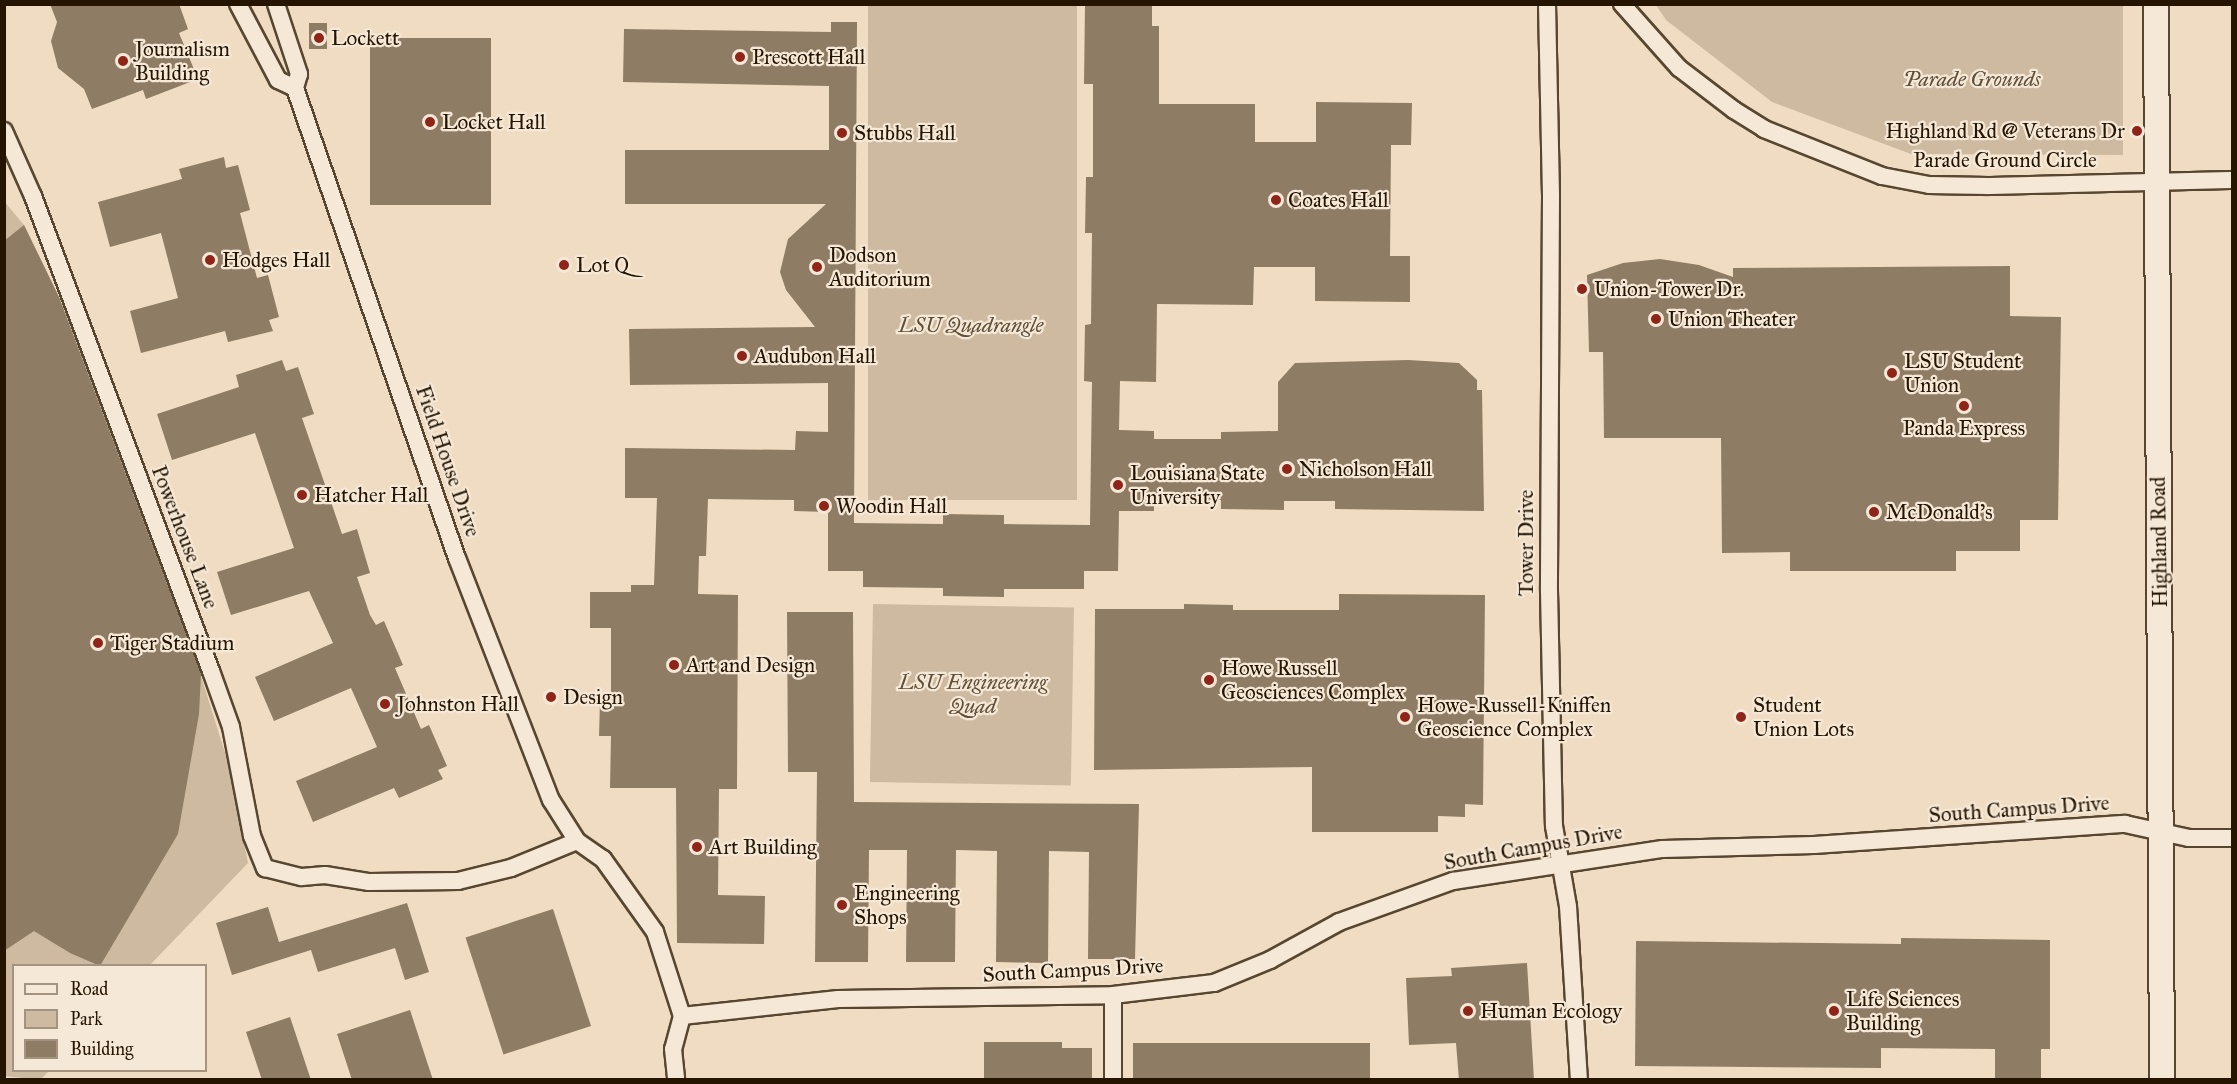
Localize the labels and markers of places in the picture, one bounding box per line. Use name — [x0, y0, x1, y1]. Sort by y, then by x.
place label: Lockett — [331, 25, 399, 51]
marker: Lockett — [312, 31, 326, 45]
place label: Journalism Building — [135, 36, 230, 86]
place label: Prescott Hall — [752, 44, 865, 70]
marker: Prescott Hall — [733, 50, 747, 64]
marker: Journalism Building — [116, 54, 130, 68]
place label: Locket Hall — [442, 109, 546, 135]
marker: Locket Hall — [423, 115, 437, 129]
place label: Highland Rd @ Veterans Dr — [1885, 118, 2125, 144]
place label: Stubbs Hall — [854, 120, 956, 146]
marker: Highland Rd @ Veterans Dr — [2130, 124, 2144, 138]
marker: Stubbs Hall — [835, 126, 849, 140]
place label: Coates Hall — [1288, 187, 1389, 213]
marker: Coates Hall — [1269, 193, 1283, 207]
place label: Dodson Auditorium — [829, 242, 931, 292]
place label: Hodges Hall — [222, 247, 330, 273]
place label: Lot Q — [576, 252, 629, 278]
marker: Hodges Hall — [203, 253, 217, 267]
marker: Lot Q — [557, 258, 571, 272]
marker: Dodson Auditorium — [810, 260, 824, 274]
place label: Union-Tower Dr. — [1594, 276, 1744, 302]
marker: Union-Tower Dr. — [1575, 282, 1589, 296]
place label: Union Theater — [1668, 306, 1795, 332]
marker: Union Theater — [1649, 312, 1663, 326]
place label: Audubon Hall — [754, 343, 876, 369]
place label: LSU Student Union — [1904, 348, 2021, 398]
marker: Audubon Hall — [735, 349, 749, 363]
marker: LSU Student Union — [1885, 366, 1899, 380]
marker: Panda Express — [1957, 399, 1971, 413]
place label: Panda Express — [1903, 415, 2025, 441]
place label: Nicholson Hall — [1299, 456, 1432, 482]
place label: Louisiana State University — [1130, 460, 1265, 510]
marker: Nicholson Hall — [1280, 462, 1294, 476]
marker: Louisiana State University — [1111, 478, 1125, 492]
place label: Hatcher Hall — [314, 482, 428, 508]
marker: Hatcher Hall — [295, 488, 309, 502]
place label: Woodin Hall — [836, 493, 947, 519]
marker: Woodin Hall — [817, 499, 831, 513]
place label: McDonald's — [1886, 499, 1993, 525]
marker: McDonald's — [1867, 505, 1881, 519]
place label: Tiger Stadium — [110, 630, 235, 656]
marker: Tiger Stadium — [91, 636, 105, 650]
place label: Art and Design — [686, 652, 815, 678]
place label: Howe Russell Geosciences Complex — [1221, 655, 1405, 705]
marker: Art and Design — [667, 658, 681, 672]
marker: Howe Russell Geosciences Complex — [1202, 673, 1216, 687]
place label: Design — [563, 684, 623, 710]
marker: Design — [544, 690, 558, 704]
place label: Johnston Hall — [397, 691, 519, 717]
place label: Howe-Russell-Kniffen Geoscience Complex — [1417, 692, 1611, 742]
place label: Student Union Lots — [1753, 692, 1854, 742]
marker: Johnston Hall — [378, 697, 392, 711]
marker: Howe-Russell-Kniffen Geoscience Complex — [1398, 710, 1412, 724]
marker: Student Union Lots — [1734, 710, 1748, 724]
place label: Art Building — [709, 834, 817, 860]
marker: Art Building — [690, 840, 704, 854]
place label: Engineering Shops — [854, 880, 960, 930]
marker: Engineering Shops — [835, 898, 849, 912]
place label: Life Sciences Building — [1846, 986, 1959, 1036]
place label: Human Ecology — [1480, 998, 1622, 1024]
marker: Human Ecology — [1461, 1004, 1475, 1018]
marker: Life Sciences Building — [1827, 1004, 1841, 1018]

